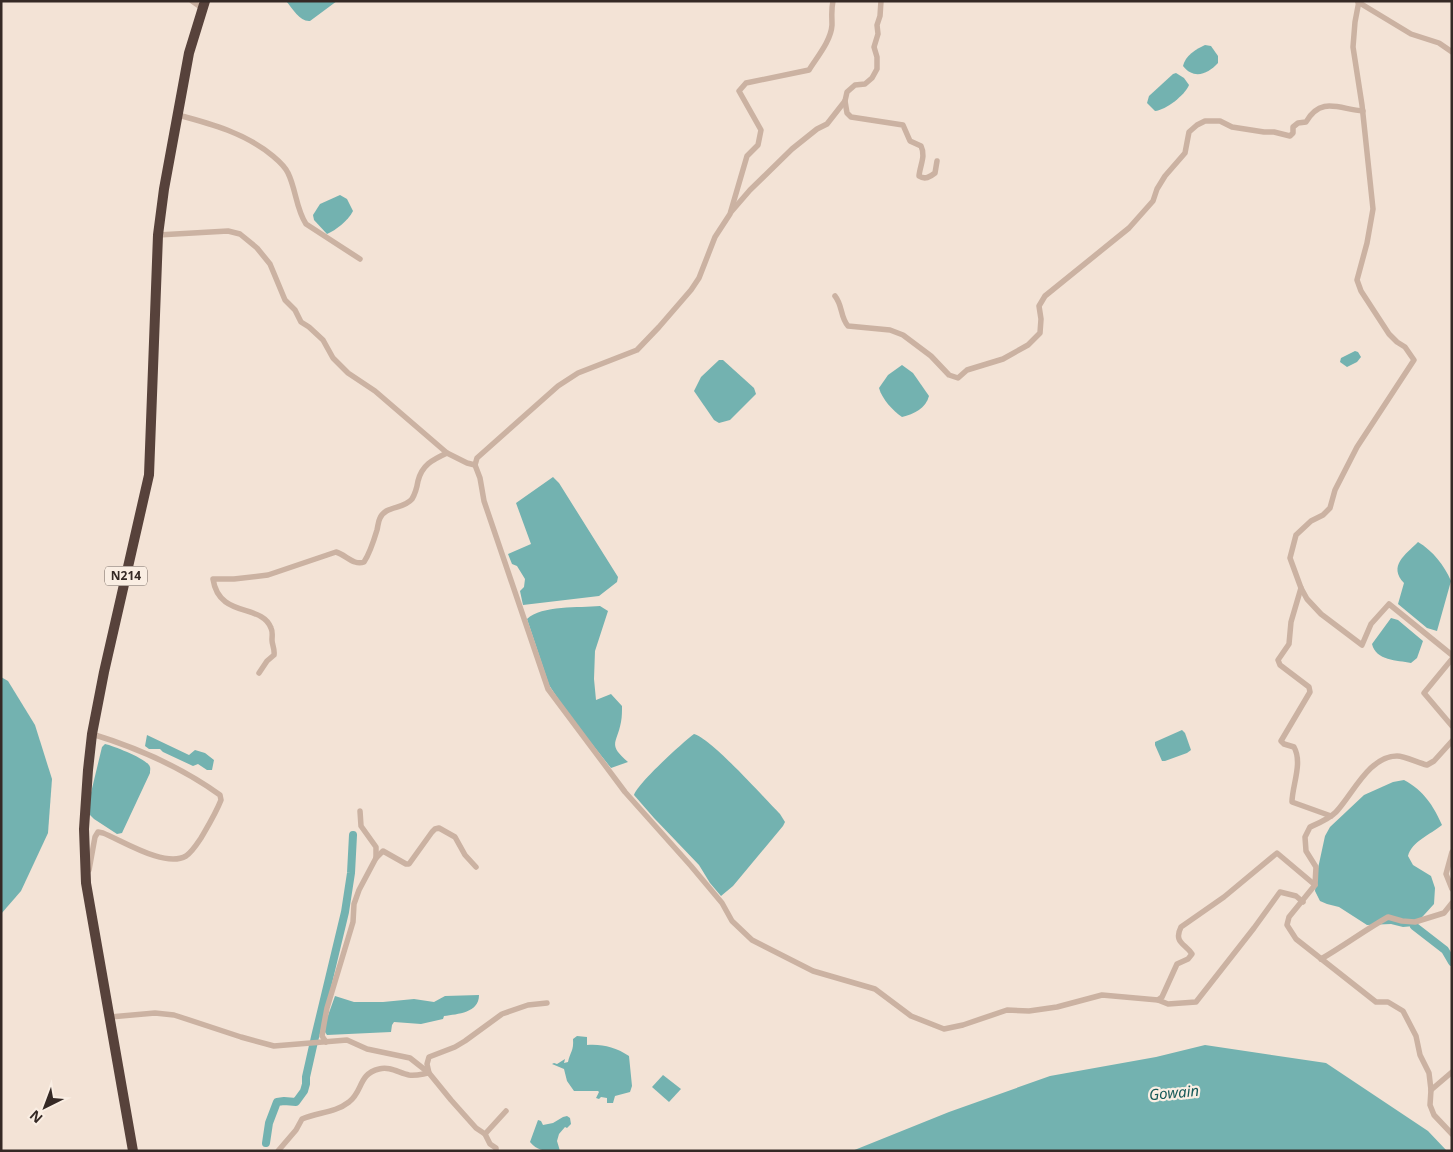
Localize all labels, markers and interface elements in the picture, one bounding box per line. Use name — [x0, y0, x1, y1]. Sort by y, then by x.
road number: N214 — [105, 566, 147, 586]
water label: Gowain — [1148, 1080, 1200, 1104]
north arrow — [20, 1082, 70, 1132]
text: N — [25, 1106, 47, 1128]

